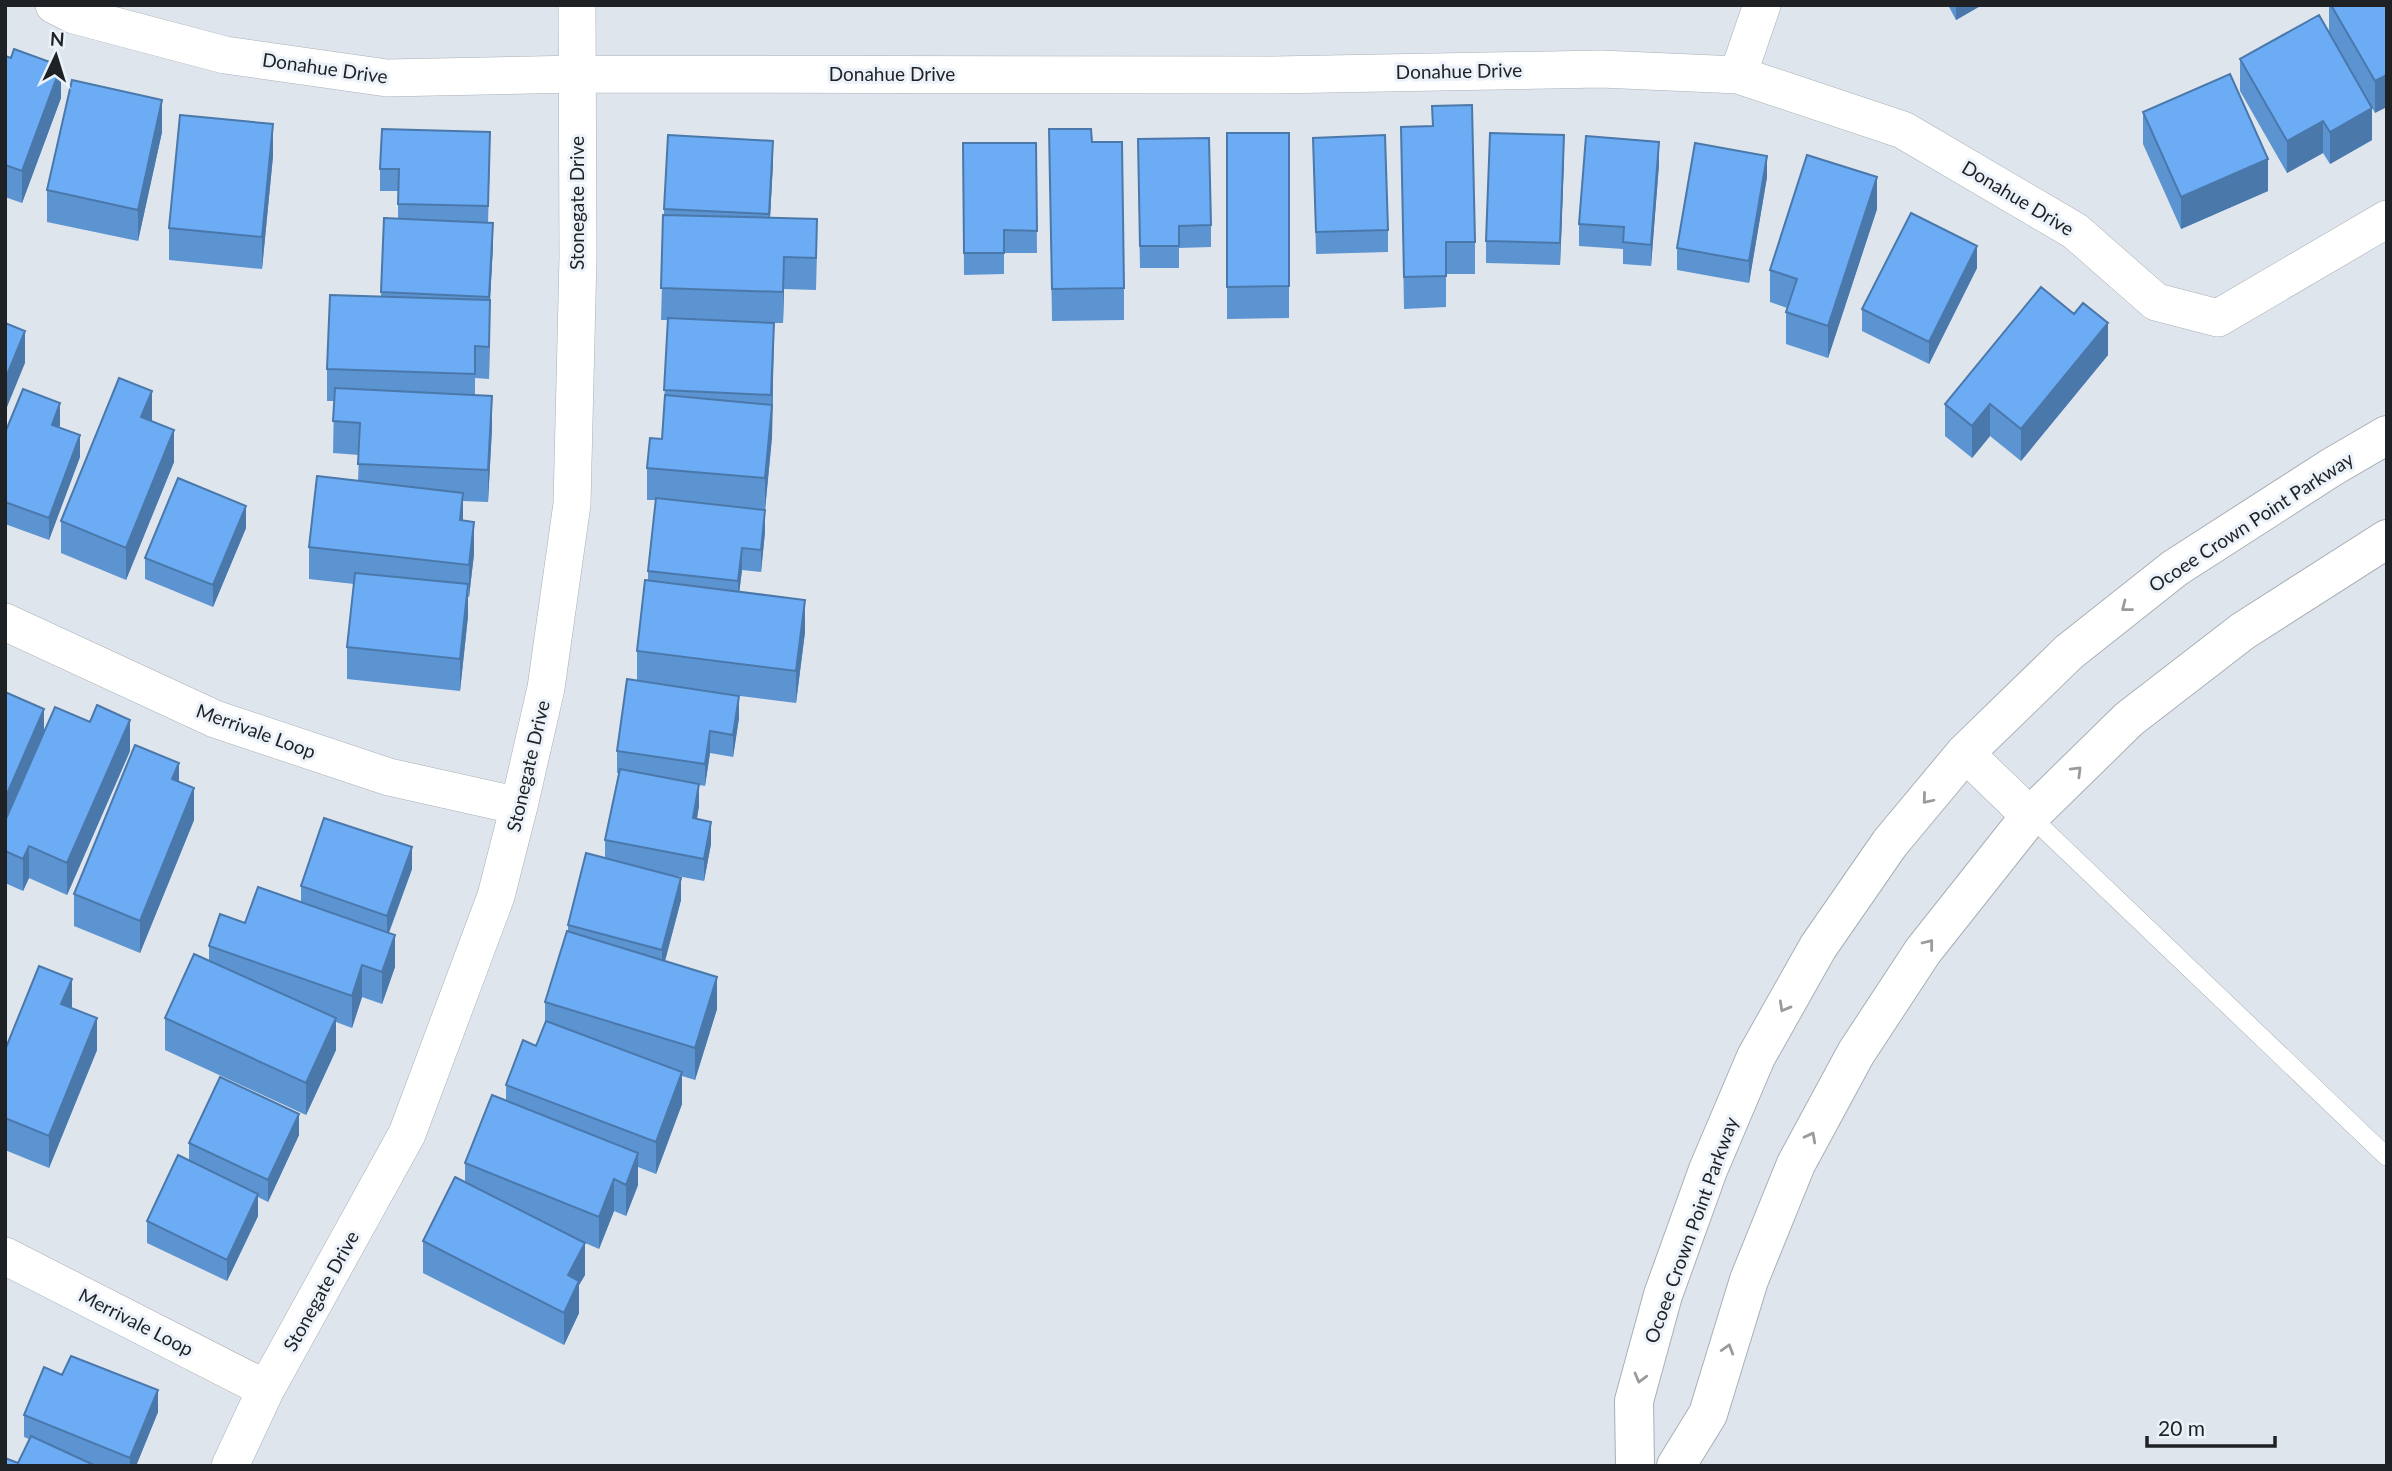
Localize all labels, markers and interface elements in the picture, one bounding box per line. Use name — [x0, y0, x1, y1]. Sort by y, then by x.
north arrow — [21, 21, 91, 91]
text: N — [49, 27, 65, 51]
street label: Donahue Drive — [261, 47, 389, 88]
street label: Donahue Drive — [1396, 58, 1522, 83]
street label: Donahue Drive — [829, 62, 955, 85]
street label: Stonegate Drive — [565, 136, 588, 270]
street label: Donahue Drive — [1958, 155, 2078, 240]
street label: Ocoee Crown Point Parkway — [2144, 447, 2357, 596]
one-way arrow — [2121, 599, 2133, 612]
street label: Merrivale Loop — [193, 698, 319, 763]
street label: Stonegate Drive — [501, 698, 554, 834]
one-way arrow — [2068, 766, 2081, 779]
one-way arrow — [1923, 790, 1935, 803]
one-way arrow — [1921, 939, 1934, 951]
one-way arrow — [1779, 999, 1792, 1012]
street label: Ocoee Crown Point Parkway — [1639, 1113, 1742, 1346]
one-way arrow — [1802, 1132, 1816, 1144]
street label: Stonegate Drive — [278, 1226, 363, 1355]
street label: Merrivale Loop — [75, 1283, 197, 1360]
one-way arrow — [1720, 1343, 1735, 1355]
one-way arrow — [1634, 1372, 1649, 1384]
scale bar — [2147, 1404, 2275, 1448]
text: 20 m — [2158, 1415, 2205, 1440]

